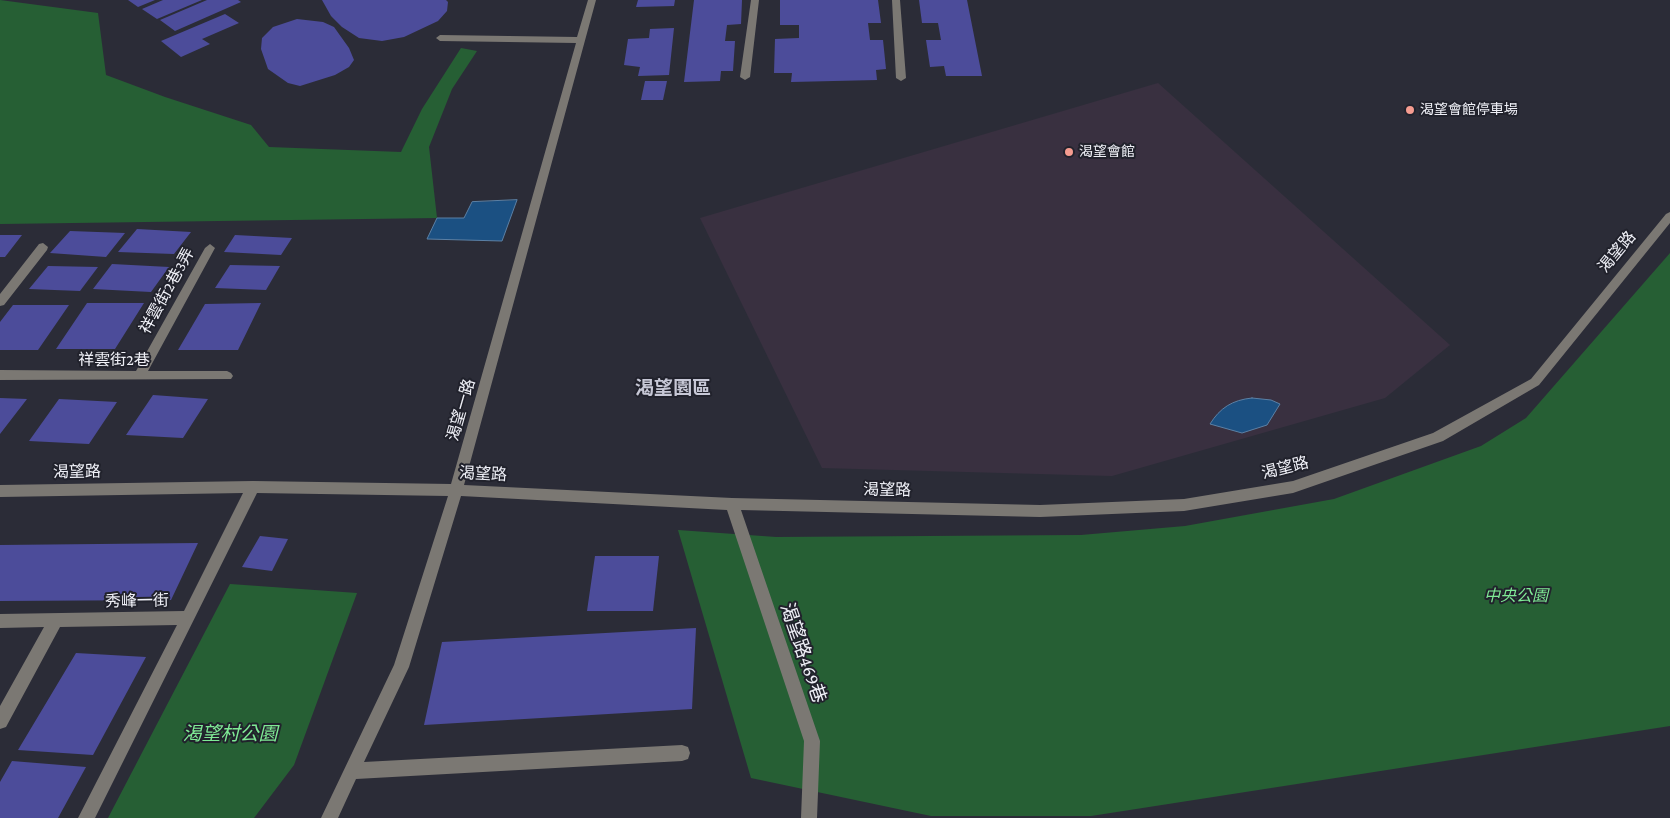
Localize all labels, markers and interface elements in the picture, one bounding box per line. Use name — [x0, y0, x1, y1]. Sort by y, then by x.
place label: 渴望會館停車場 — [1420, 102, 1518, 118]
marker: 渴望會館停車場 — [1404, 104, 1416, 116]
place label: 渴望會館 — [1079, 144, 1135, 160]
marker: 渴望會館 — [1063, 146, 1075, 158]
street label: 渴望路 — [1594, 227, 1640, 277]
street label: 祥雲街2巷3弄 — [136, 245, 198, 337]
street label: 祥雲街2巷 — [78, 350, 150, 370]
street label: 渴望一路 — [443, 377, 479, 443]
district label: 渴望園區 — [635, 377, 711, 399]
street label: 渴望路 — [1259, 453, 1311, 483]
street label: 渴望路 — [53, 462, 101, 482]
street label: 渴望路 — [459, 463, 507, 485]
street label: 渴望路 — [863, 480, 911, 500]
park label: 中央公園 — [1484, 586, 1548, 606]
street label: 秀峰一街 — [105, 591, 169, 611]
street label: 渴望路469巷 — [775, 600, 831, 706]
park label: 渴望村公園 — [183, 723, 277, 745]

